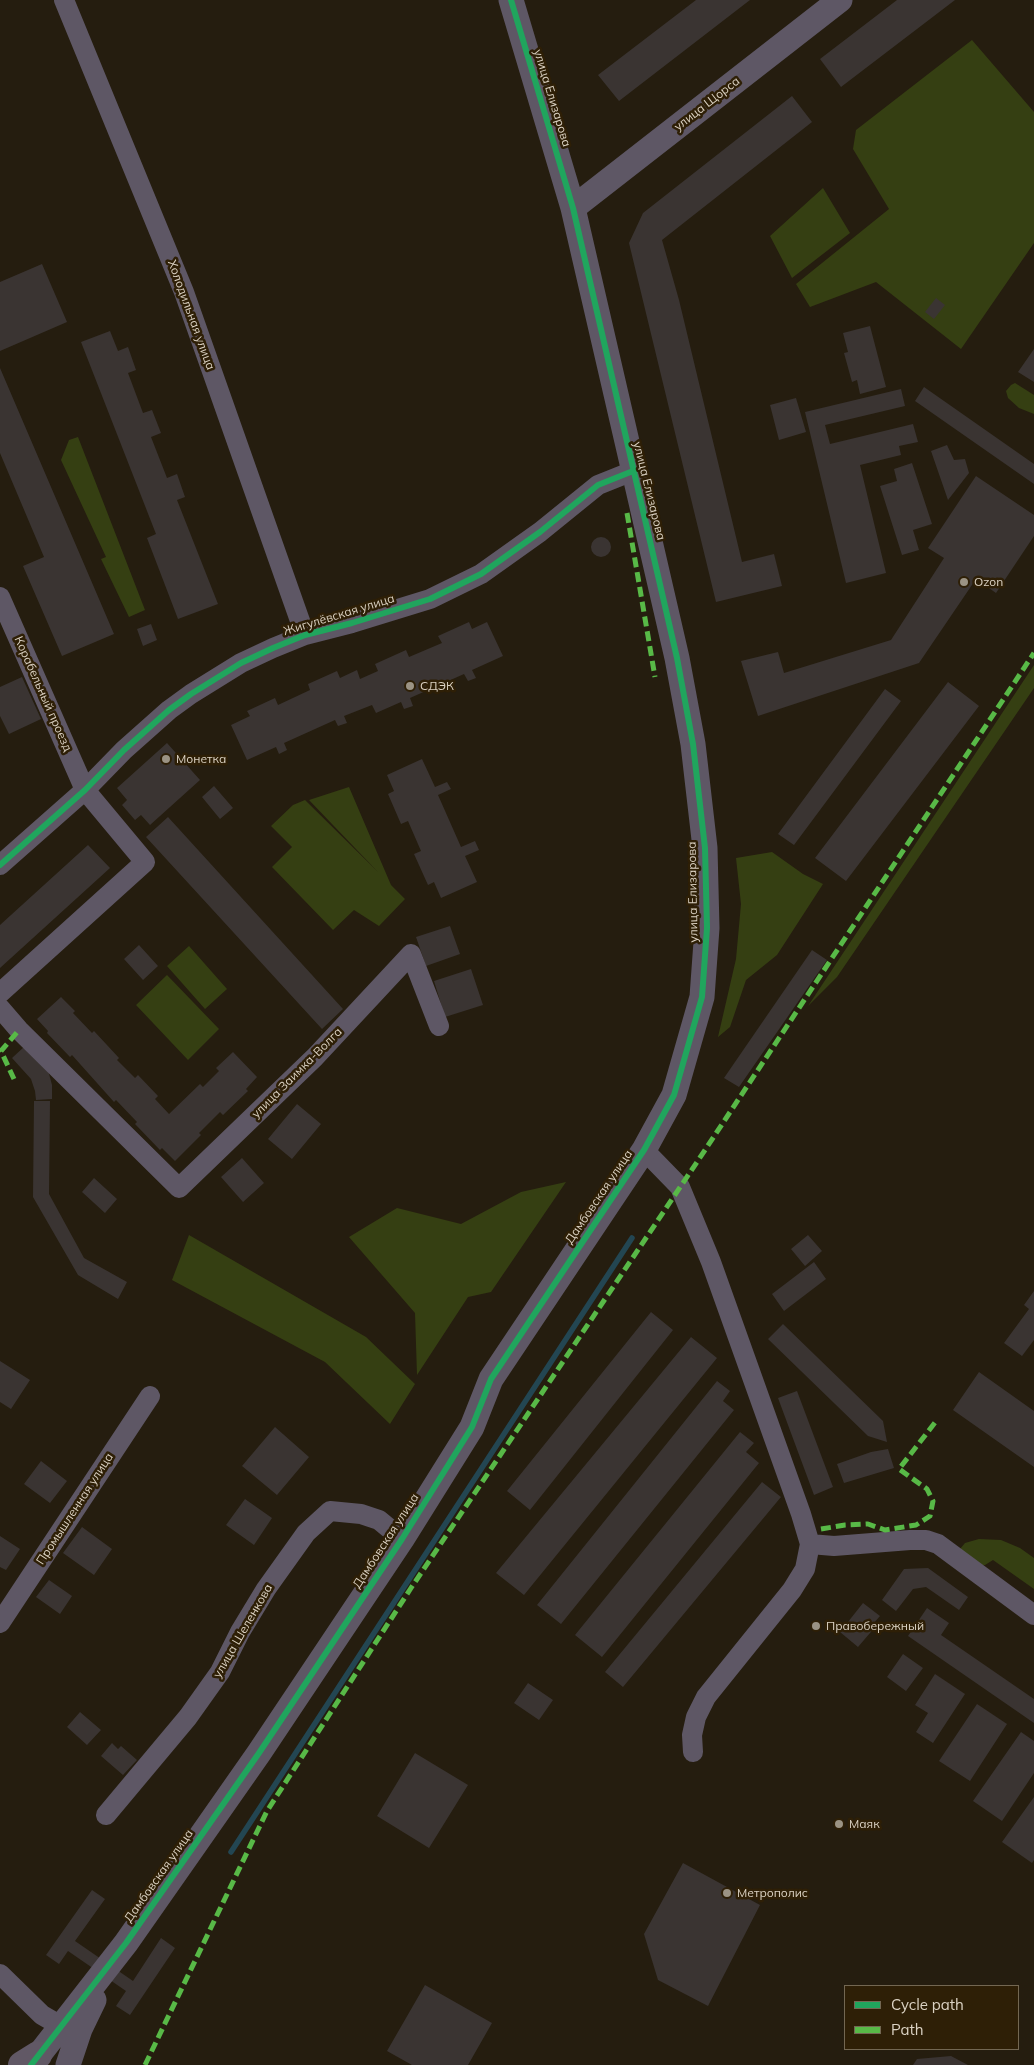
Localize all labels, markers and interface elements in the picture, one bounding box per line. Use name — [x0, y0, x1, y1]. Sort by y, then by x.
street label: улица Елизарова — [530, 48, 574, 148]
street label: улица Щорса — [671, 74, 743, 134]
street label: Холодильная улица — [164, 258, 218, 372]
street label: улица Елизарова — [630, 440, 668, 542]
place label: Ozon — [974, 575, 1003, 589]
marker: Ozon — [958, 576, 970, 588]
street label: Жигулёвская улица — [282, 591, 396, 639]
street label: Корабельный проезд — [11, 634, 75, 754]
place label: СДЭК — [420, 679, 454, 693]
marker: СДЭК — [404, 680, 416, 692]
place label: Монетка — [176, 752, 226, 766]
marker: Монетка — [160, 753, 172, 765]
street label: улица Елизарова — [685, 841, 701, 943]
street label: улица Заимка-Волга — [249, 1025, 345, 1121]
street label: Дамбовская улица — [562, 1147, 636, 1247]
street label: Промышленная улица — [33, 1450, 117, 1568]
street label: Дамбовская улица — [350, 1491, 422, 1591]
street label: улица Шеленкова — [210, 1581, 276, 1681]
place label: Правобережный — [826, 1619, 924, 1633]
marker: Правобережный — [810, 1620, 822, 1632]
place label: Маяк — [849, 1817, 880, 1831]
marker: Маяк — [833, 1818, 845, 1830]
street label: Дамбовская улица — [121, 1827, 197, 1925]
place label: Метрополис — [737, 1886, 808, 1900]
marker: Метрополис — [721, 1887, 733, 1899]
legend — [844, 1985, 1019, 2050]
text: Cycle path — [891, 1995, 964, 2014]
text: Path — [891, 2020, 923, 2039]

